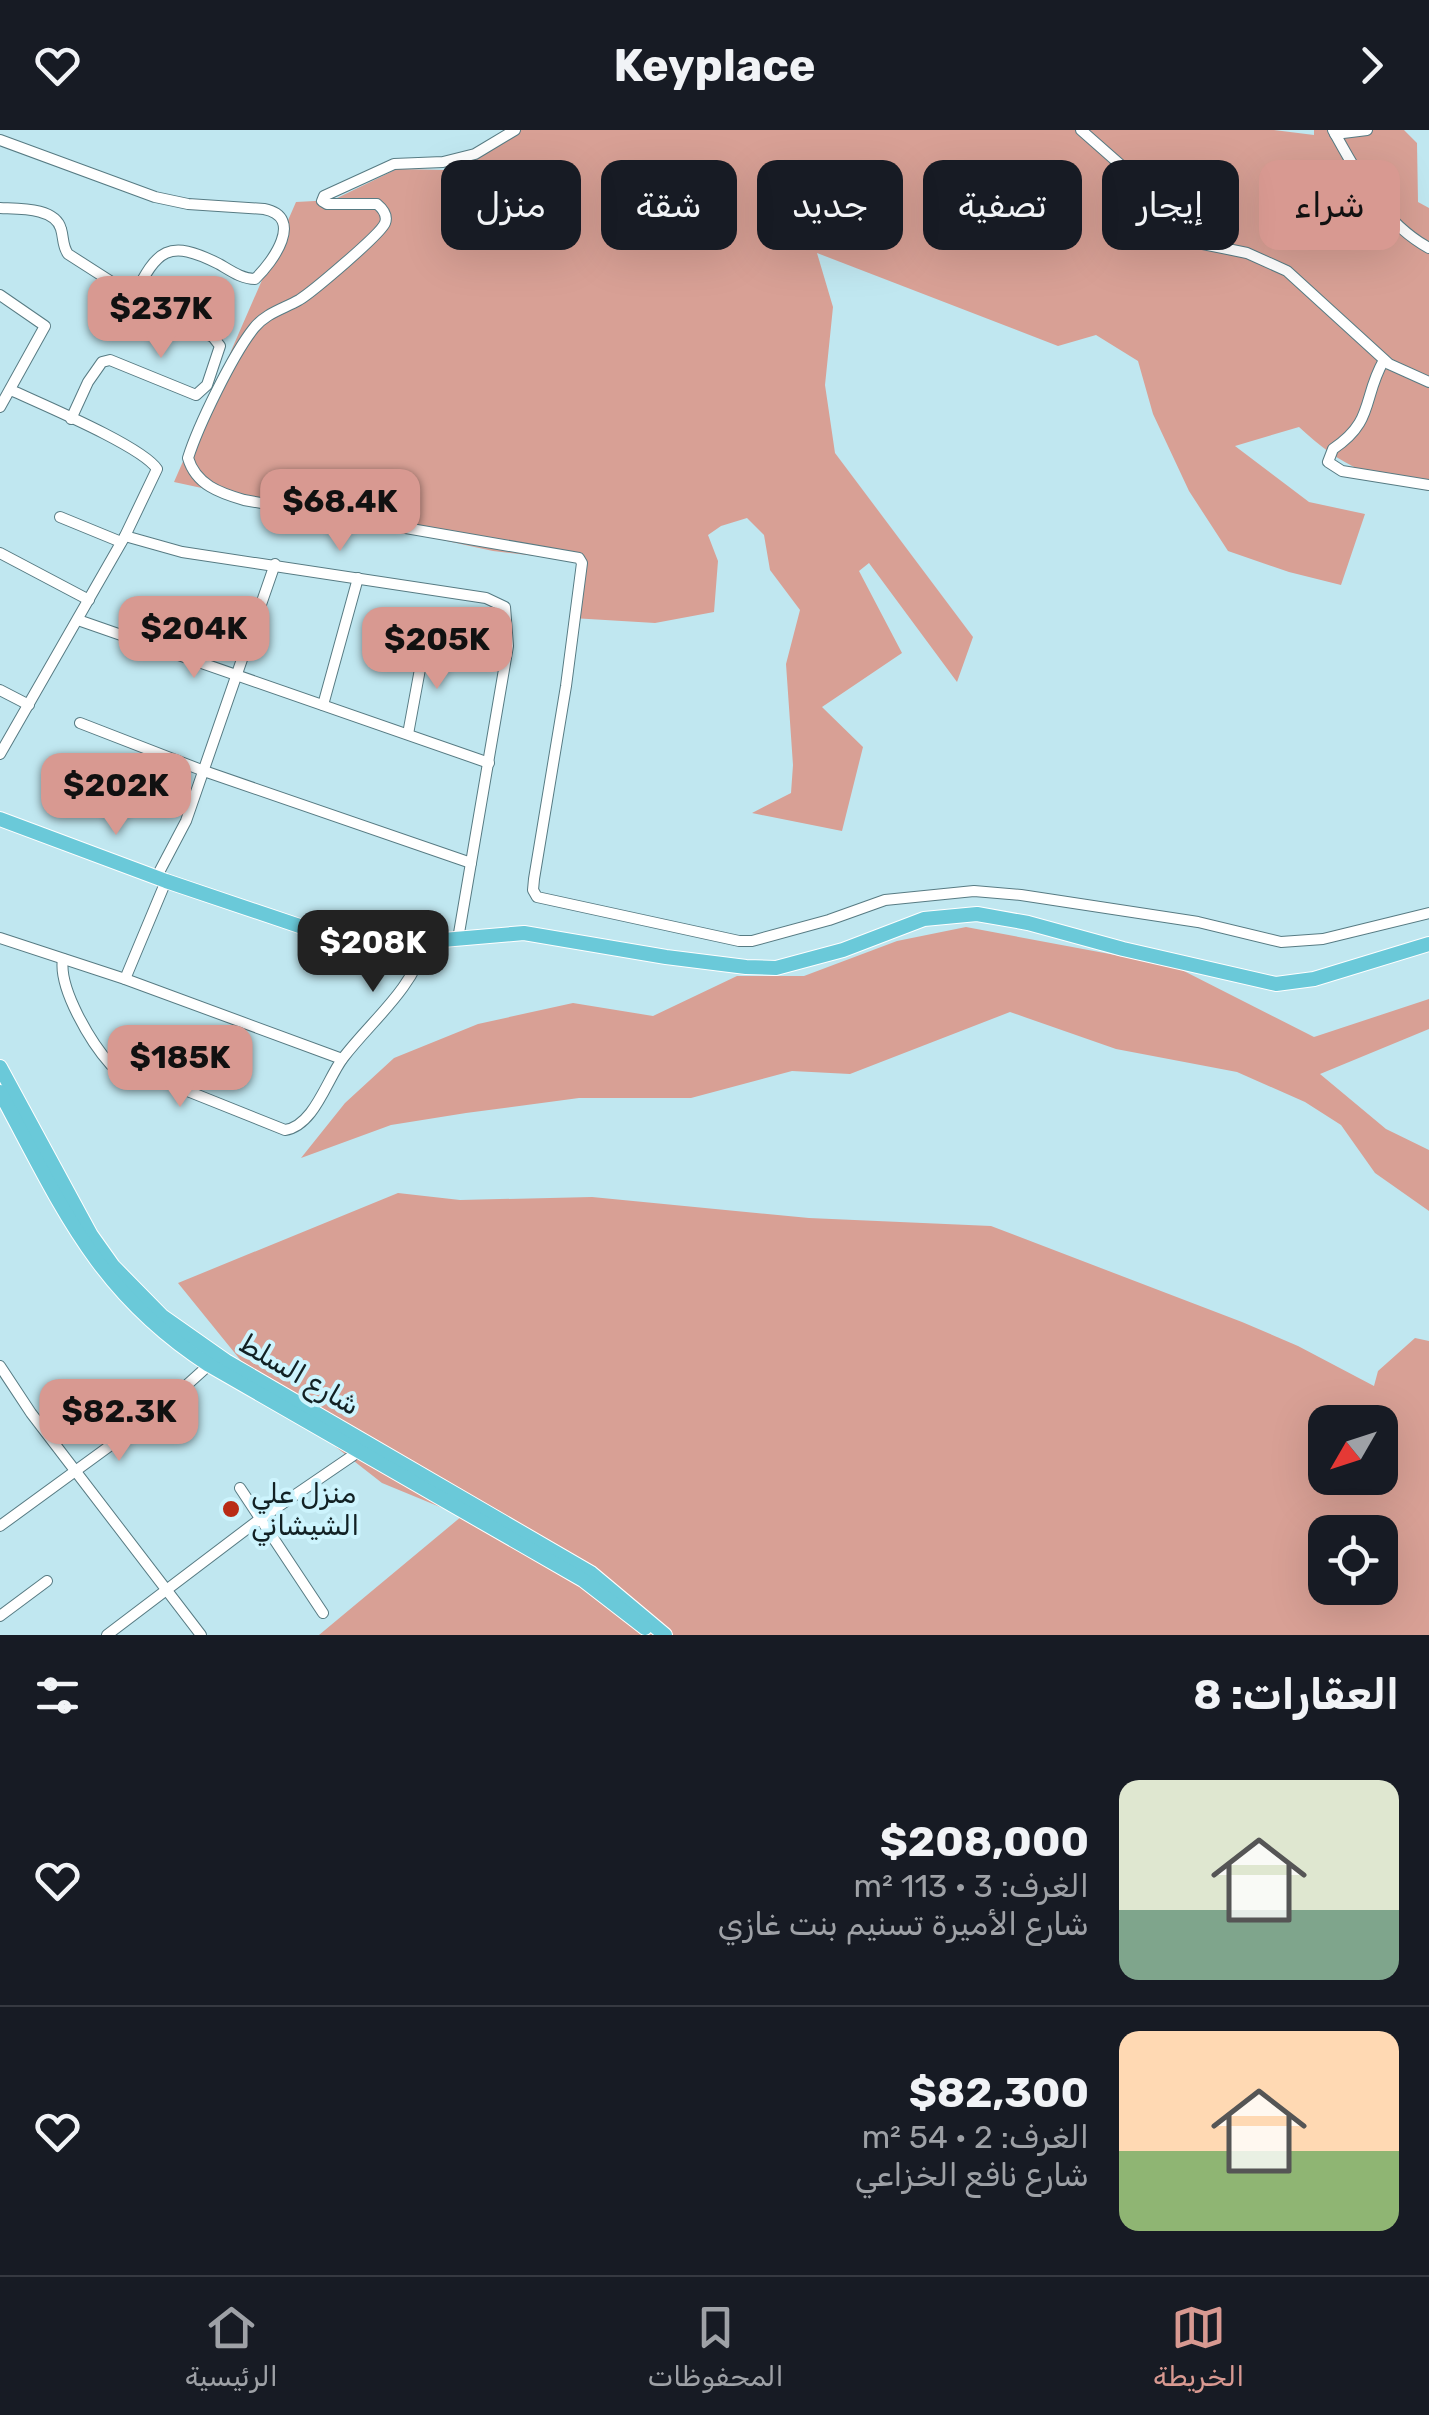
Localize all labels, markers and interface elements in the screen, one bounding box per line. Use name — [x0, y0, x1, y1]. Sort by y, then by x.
icon: heart — [30, 38, 85, 93]
icon: forward — [1344, 38, 1399, 93]
text: Keyplace — [613, 39, 816, 92]
chip: منزل — [441, 160, 581, 250]
chip: شقة — [601, 160, 737, 250]
chip: جديد — [757, 160, 903, 250]
chip: تصفية — [923, 160, 1082, 250]
chip: إيجار — [1102, 160, 1239, 250]
chip: شراء — [1259, 160, 1400, 250]
pin: $237K — [91, 276, 231, 361]
text: $237K — [110, 289, 212, 327]
pin: $68.4K — [259, 469, 421, 554]
text: $68.4K — [282, 482, 398, 520]
pin: $204K — [124, 596, 264, 681]
pin: $205K — [367, 607, 507, 692]
text: $204K — [140, 609, 248, 647]
text: $205K — [384, 620, 490, 658]
pin: $202K — [46, 753, 186, 838]
text: $202K — [63, 766, 169, 804]
pin: $208K — [303, 910, 443, 995]
text: $208K — [320, 923, 426, 961]
pin: $185K — [110, 1025, 250, 1110]
text: $185K — [130, 1038, 230, 1076]
street label: شارع السلط — [232, 1327, 366, 1425]
pin: $82.3K — [38, 1379, 200, 1464]
text: $82.3K — [61, 1392, 177, 1430]
north arrow — [1308, 1405, 1398, 1495]
map controls — [1308, 1405, 1398, 1605]
place label: منزل علي الشيشاني — [251, 1477, 359, 1547]
marker: منزل علي الشيشاني — [220, 1498, 242, 1520]
button: locate — [1308, 1515, 1398, 1605]
icon: filters — [30, 1668, 85, 1723]
text: العقارات: 8 — [1193, 1670, 1399, 1720]
text: $208,000 — [880, 1817, 1089, 1867]
icon: home — [1199, 1820, 1319, 1940]
icon: heart — [30, 1853, 85, 1908]
text: الغرف: 3 · 113 m² — [854, 1867, 1089, 1905]
text: شارع الأميرة تسنيم بنت غازي — [718, 1905, 1089, 1943]
text: $82,300 — [909, 2068, 1089, 2118]
icon: home — [1199, 2071, 1319, 2191]
icon: heart — [30, 2104, 85, 2159]
text: الغرف: 2 · 54 m² — [862, 2118, 1089, 2156]
text: شارع نافع الخزاعي — [855, 2156, 1089, 2194]
tab: الرئيسية — [185, 2300, 278, 2393]
tab: المحفوظات — [647, 2300, 784, 2393]
tab: الخريطة — [1153, 2300, 1244, 2393]

